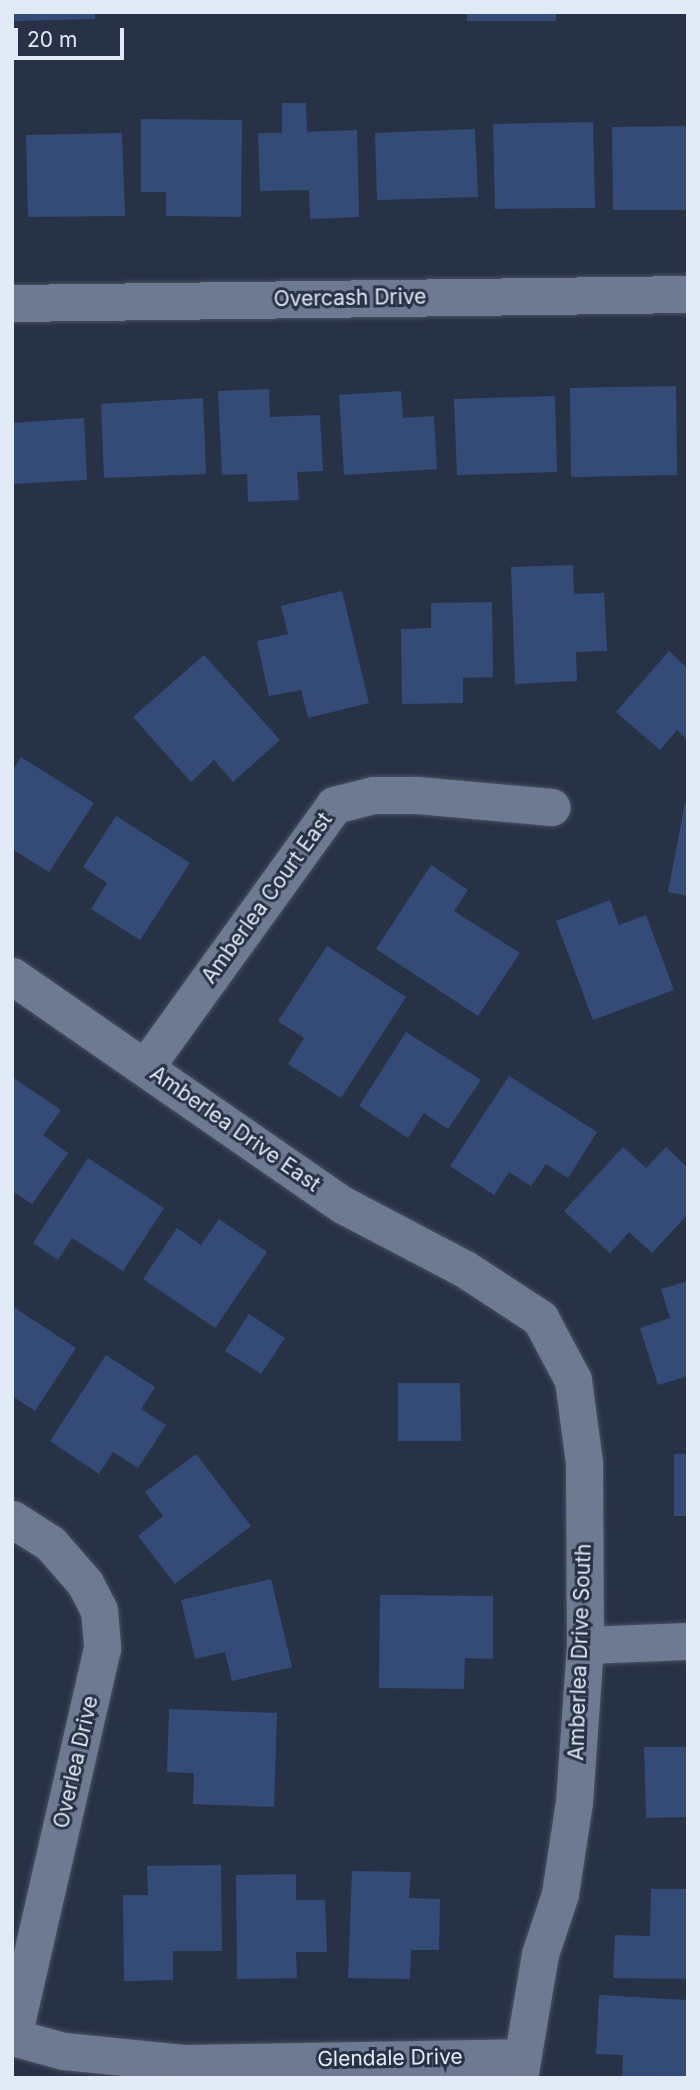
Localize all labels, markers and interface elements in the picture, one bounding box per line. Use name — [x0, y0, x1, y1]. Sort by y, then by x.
scale bar — [18, 14, 128, 58]
text: 20 m — [27, 27, 77, 52]
street label: Overcash Drive — [273, 284, 427, 312]
street label: Amberlea Court East — [197, 808, 337, 988]
street label: Amberlea Drive East — [145, 1061, 325, 1197]
street label: Amberlea Drive South — [564, 1543, 596, 1761]
street label: Overlea Drive — [49, 1693, 103, 1831]
street label: Glendale Drive — [317, 2044, 463, 2072]

